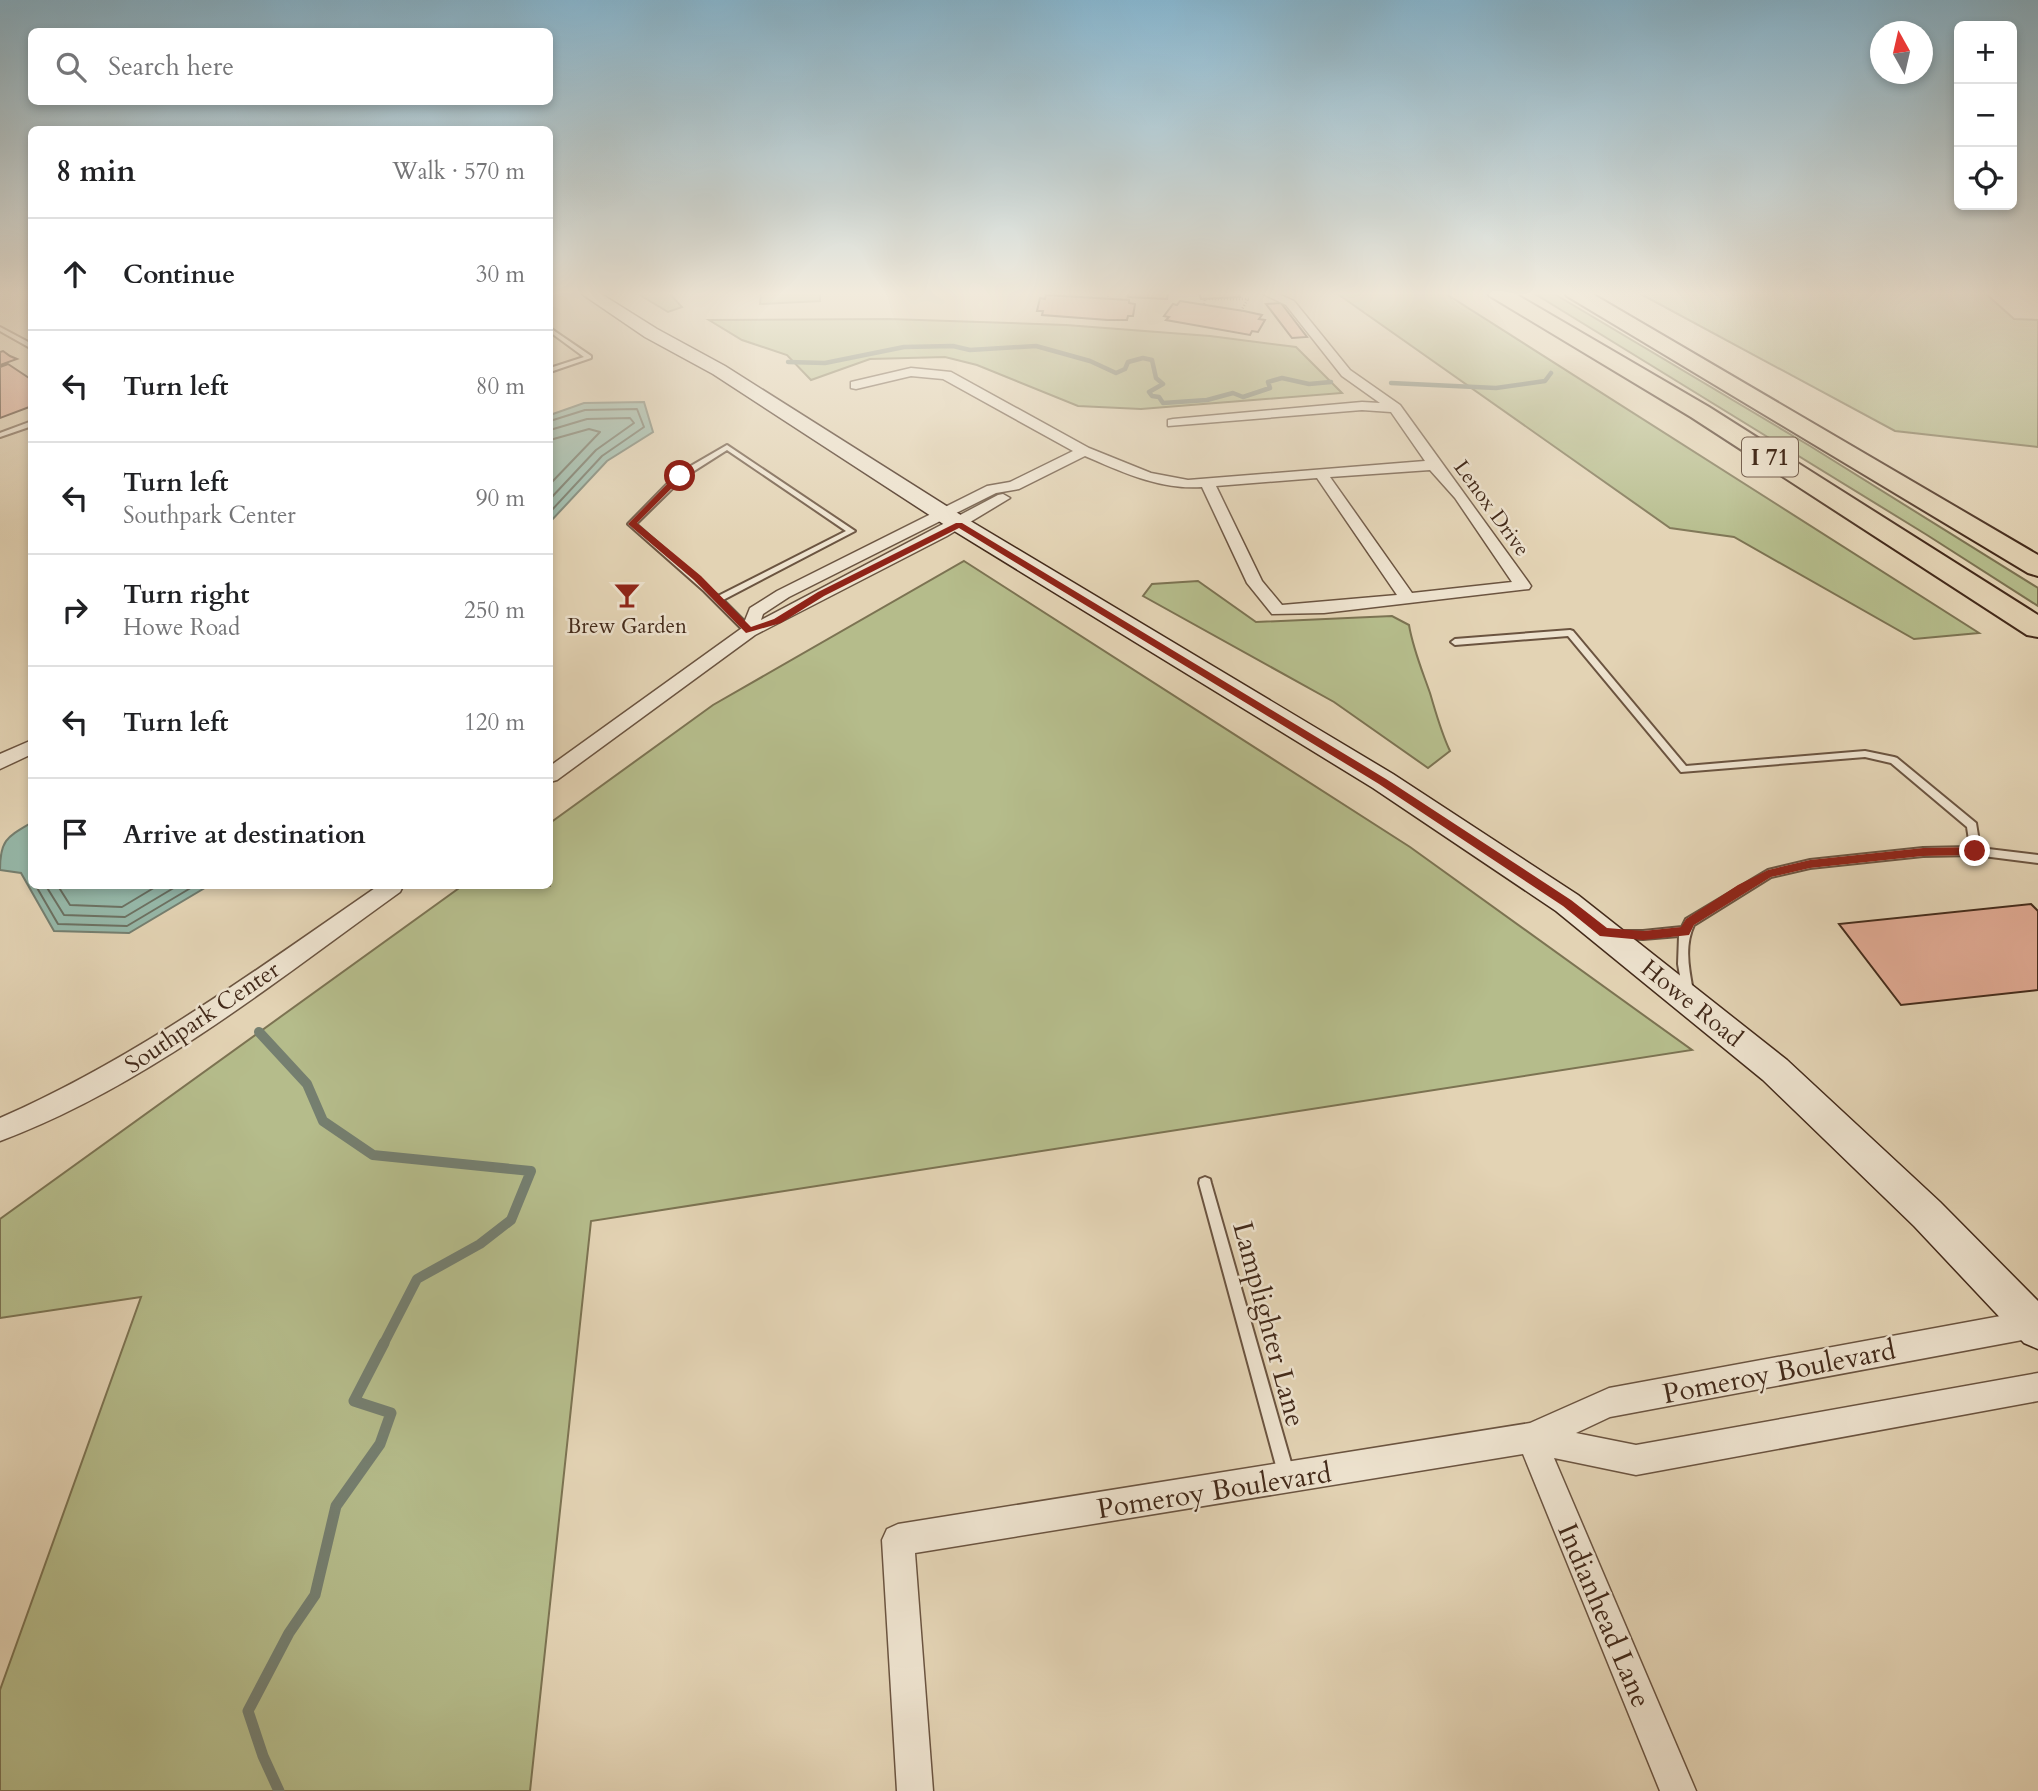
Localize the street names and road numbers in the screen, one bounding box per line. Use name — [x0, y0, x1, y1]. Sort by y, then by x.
road number: I 71 — [1742, 438, 1798, 477]
street label: Lenox Drive — [1447, 454, 1536, 562]
street label: Howe Road — [1634, 952, 1750, 1055]
street label: Southpark Center — [118, 953, 286, 1081]
street label: Lamplighter Lane — [1223, 1218, 1315, 1431]
street label: Pomeroy Boulevard — [1659, 1331, 1899, 1413]
street label: Pomeroy Boulevard — [1094, 1454, 1334, 1528]
street label: Indianhead Lane — [1548, 1518, 1660, 1713]

